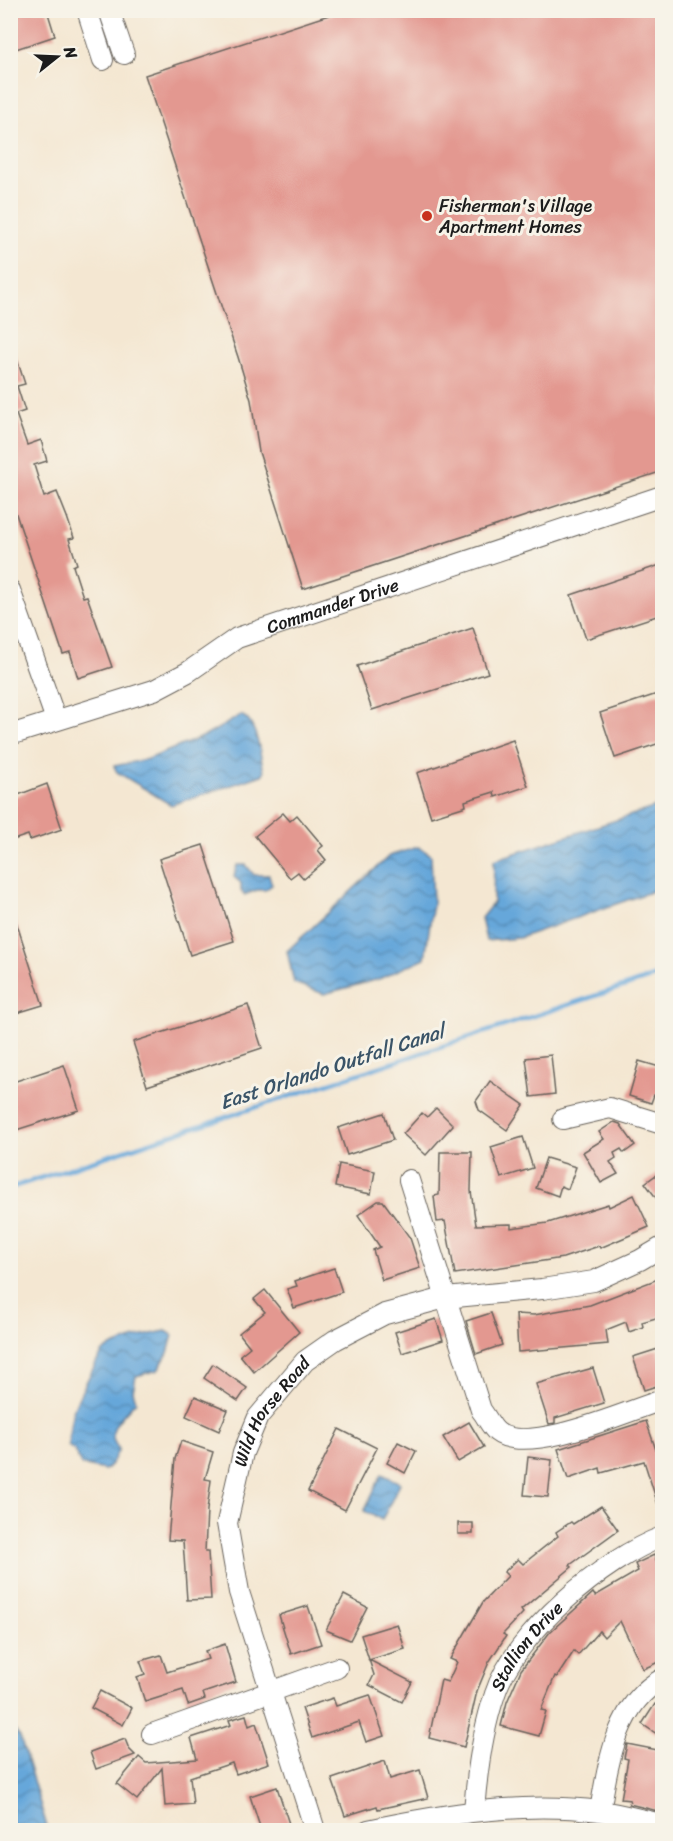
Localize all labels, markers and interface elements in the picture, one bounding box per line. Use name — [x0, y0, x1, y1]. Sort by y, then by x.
north arrow — [27, 27, 87, 87]
text: N — [55, 42, 87, 63]
place label: Fisherman's Village Apartment Homes — [438, 190, 593, 243]
marker: Fisherman's Village Apartment Homes — [420, 209, 434, 223]
street label: Commander Drive — [262, 569, 403, 643]
water label: East Orlando Outfall Canal — [215, 1013, 453, 1120]
street label: Wild Horse Road — [224, 1348, 320, 1470]
street label: Stallion Drive — [481, 1593, 571, 1696]

